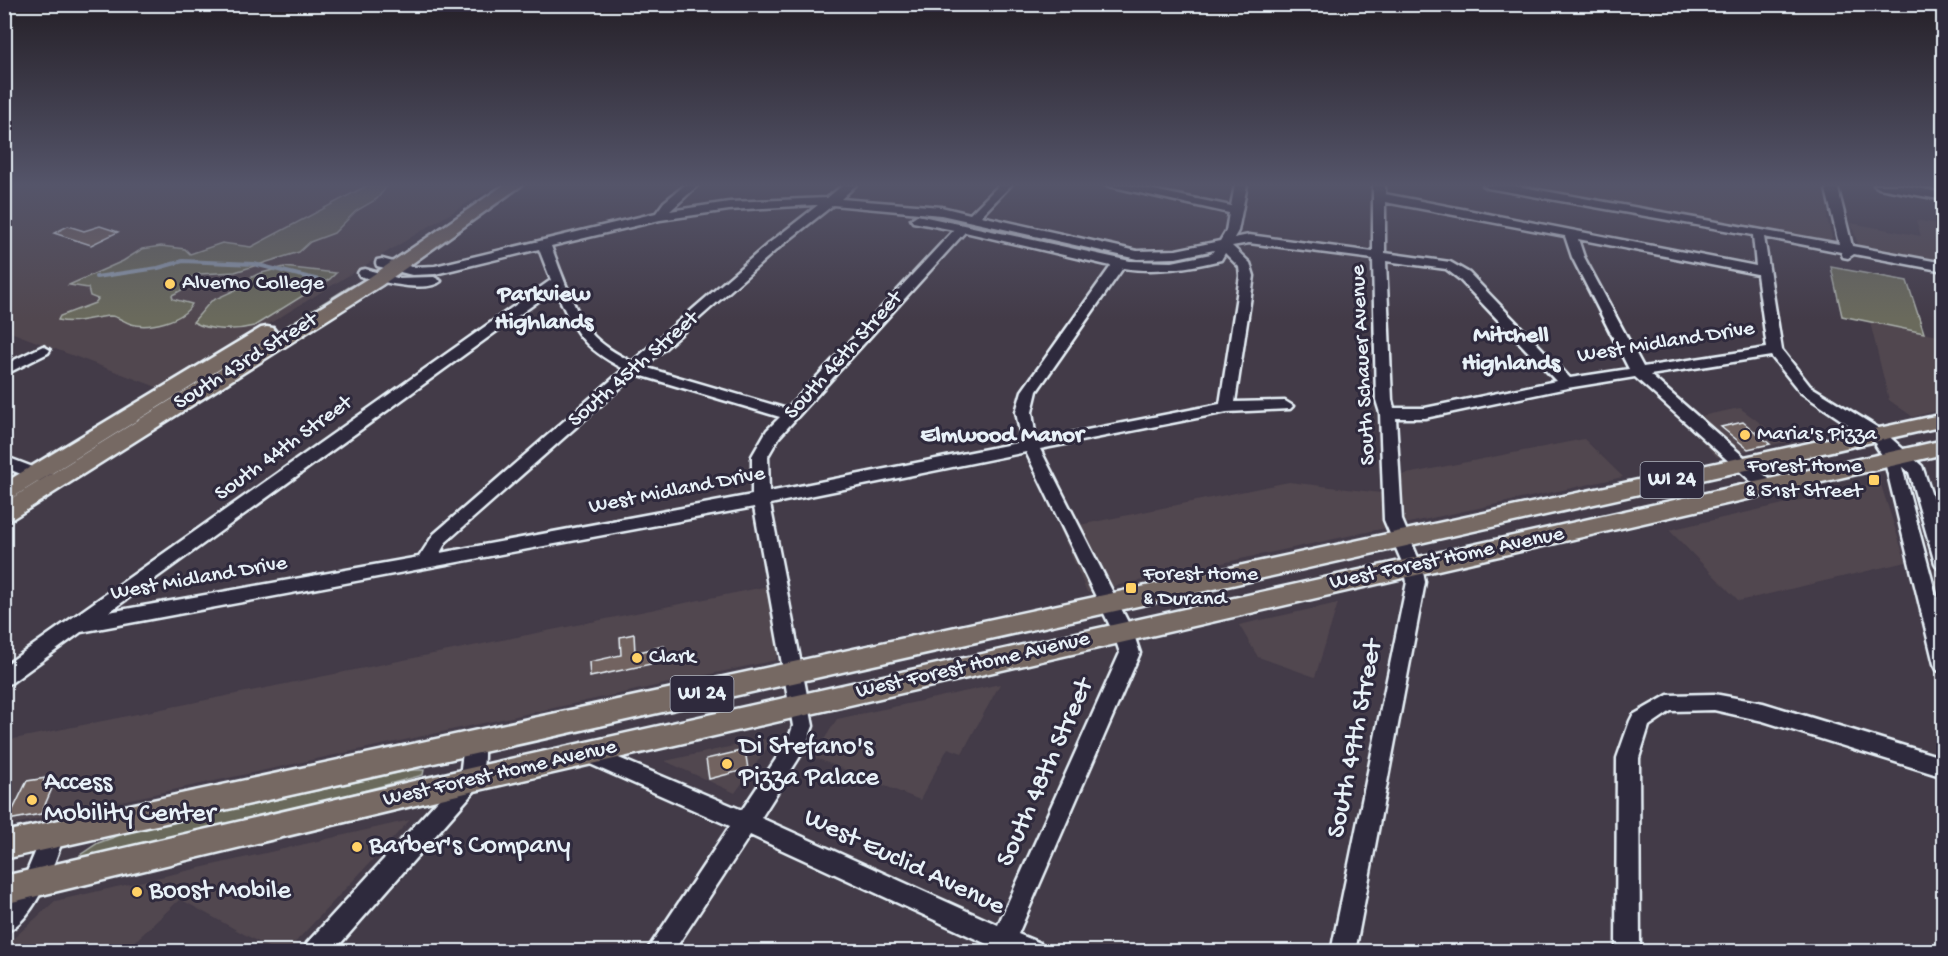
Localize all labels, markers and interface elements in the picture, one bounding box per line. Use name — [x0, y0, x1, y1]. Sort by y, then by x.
street label: South Schauer Avenue — [1346, 264, 1382, 466]
place label: Alverno College — [182, 271, 325, 297]
marker: Alverno College — [163, 277, 177, 291]
district label: Parkview Highlands — [495, 281, 594, 338]
street label: South 46th Street — [779, 285, 910, 426]
street label: South 45th Street — [563, 305, 706, 434]
street label: South 43rd Street — [169, 306, 324, 417]
street label: West Midland Drive — [1576, 316, 1757, 370]
district label: Mitchell Highlands — [1462, 322, 1561, 379]
street label: South 44th Street — [210, 389, 359, 508]
district label: Elmwood Manor — [921, 422, 1086, 451]
place label: Maria's Pizza — [1757, 422, 1877, 448]
marker: Maria's Pizza — [1738, 428, 1752, 442]
place label: Forest Home & 51st Street — [1745, 454, 1864, 505]
street label: West Midland Drive — [587, 461, 768, 521]
road number: WI 24 — [1640, 462, 1704, 498]
marker: Forest Home & 51st Street — [1867, 473, 1881, 487]
street label: West Forest Home Avenue — [1328, 521, 1567, 597]
street label: West Midland Drive — [109, 551, 290, 607]
place label: Forest Home & Durand — [1142, 562, 1259, 613]
marker: Forest Home & Durand — [1124, 581, 1138, 595]
street label: West Forest Home Avenue — [854, 626, 1093, 706]
street label: South 49th Street — [1321, 635, 1391, 841]
place label: Clark — [649, 645, 698, 671]
marker: Clark — [630, 651, 644, 665]
street label: South 48th Street — [990, 672, 1103, 872]
road number: WI 24 — [670, 676, 734, 712]
place label: Di Stefano's Pizza Palace — [737, 732, 880, 795]
street label: West Forest Home Avenue — [381, 734, 620, 814]
marker: Di Stefano's Pizza Palace — [720, 757, 734, 771]
place label: Access Mobility Center — [44, 768, 218, 831]
marker: Access Mobility Center — [25, 793, 39, 807]
street label: West Euclid Avenue — [798, 802, 1011, 924]
place label: Barber's Company — [368, 831, 571, 863]
marker: Barber's Company — [350, 840, 364, 854]
place label: Boost Mobile — [148, 876, 292, 908]
marker: Boost Mobile — [130, 885, 144, 899]

